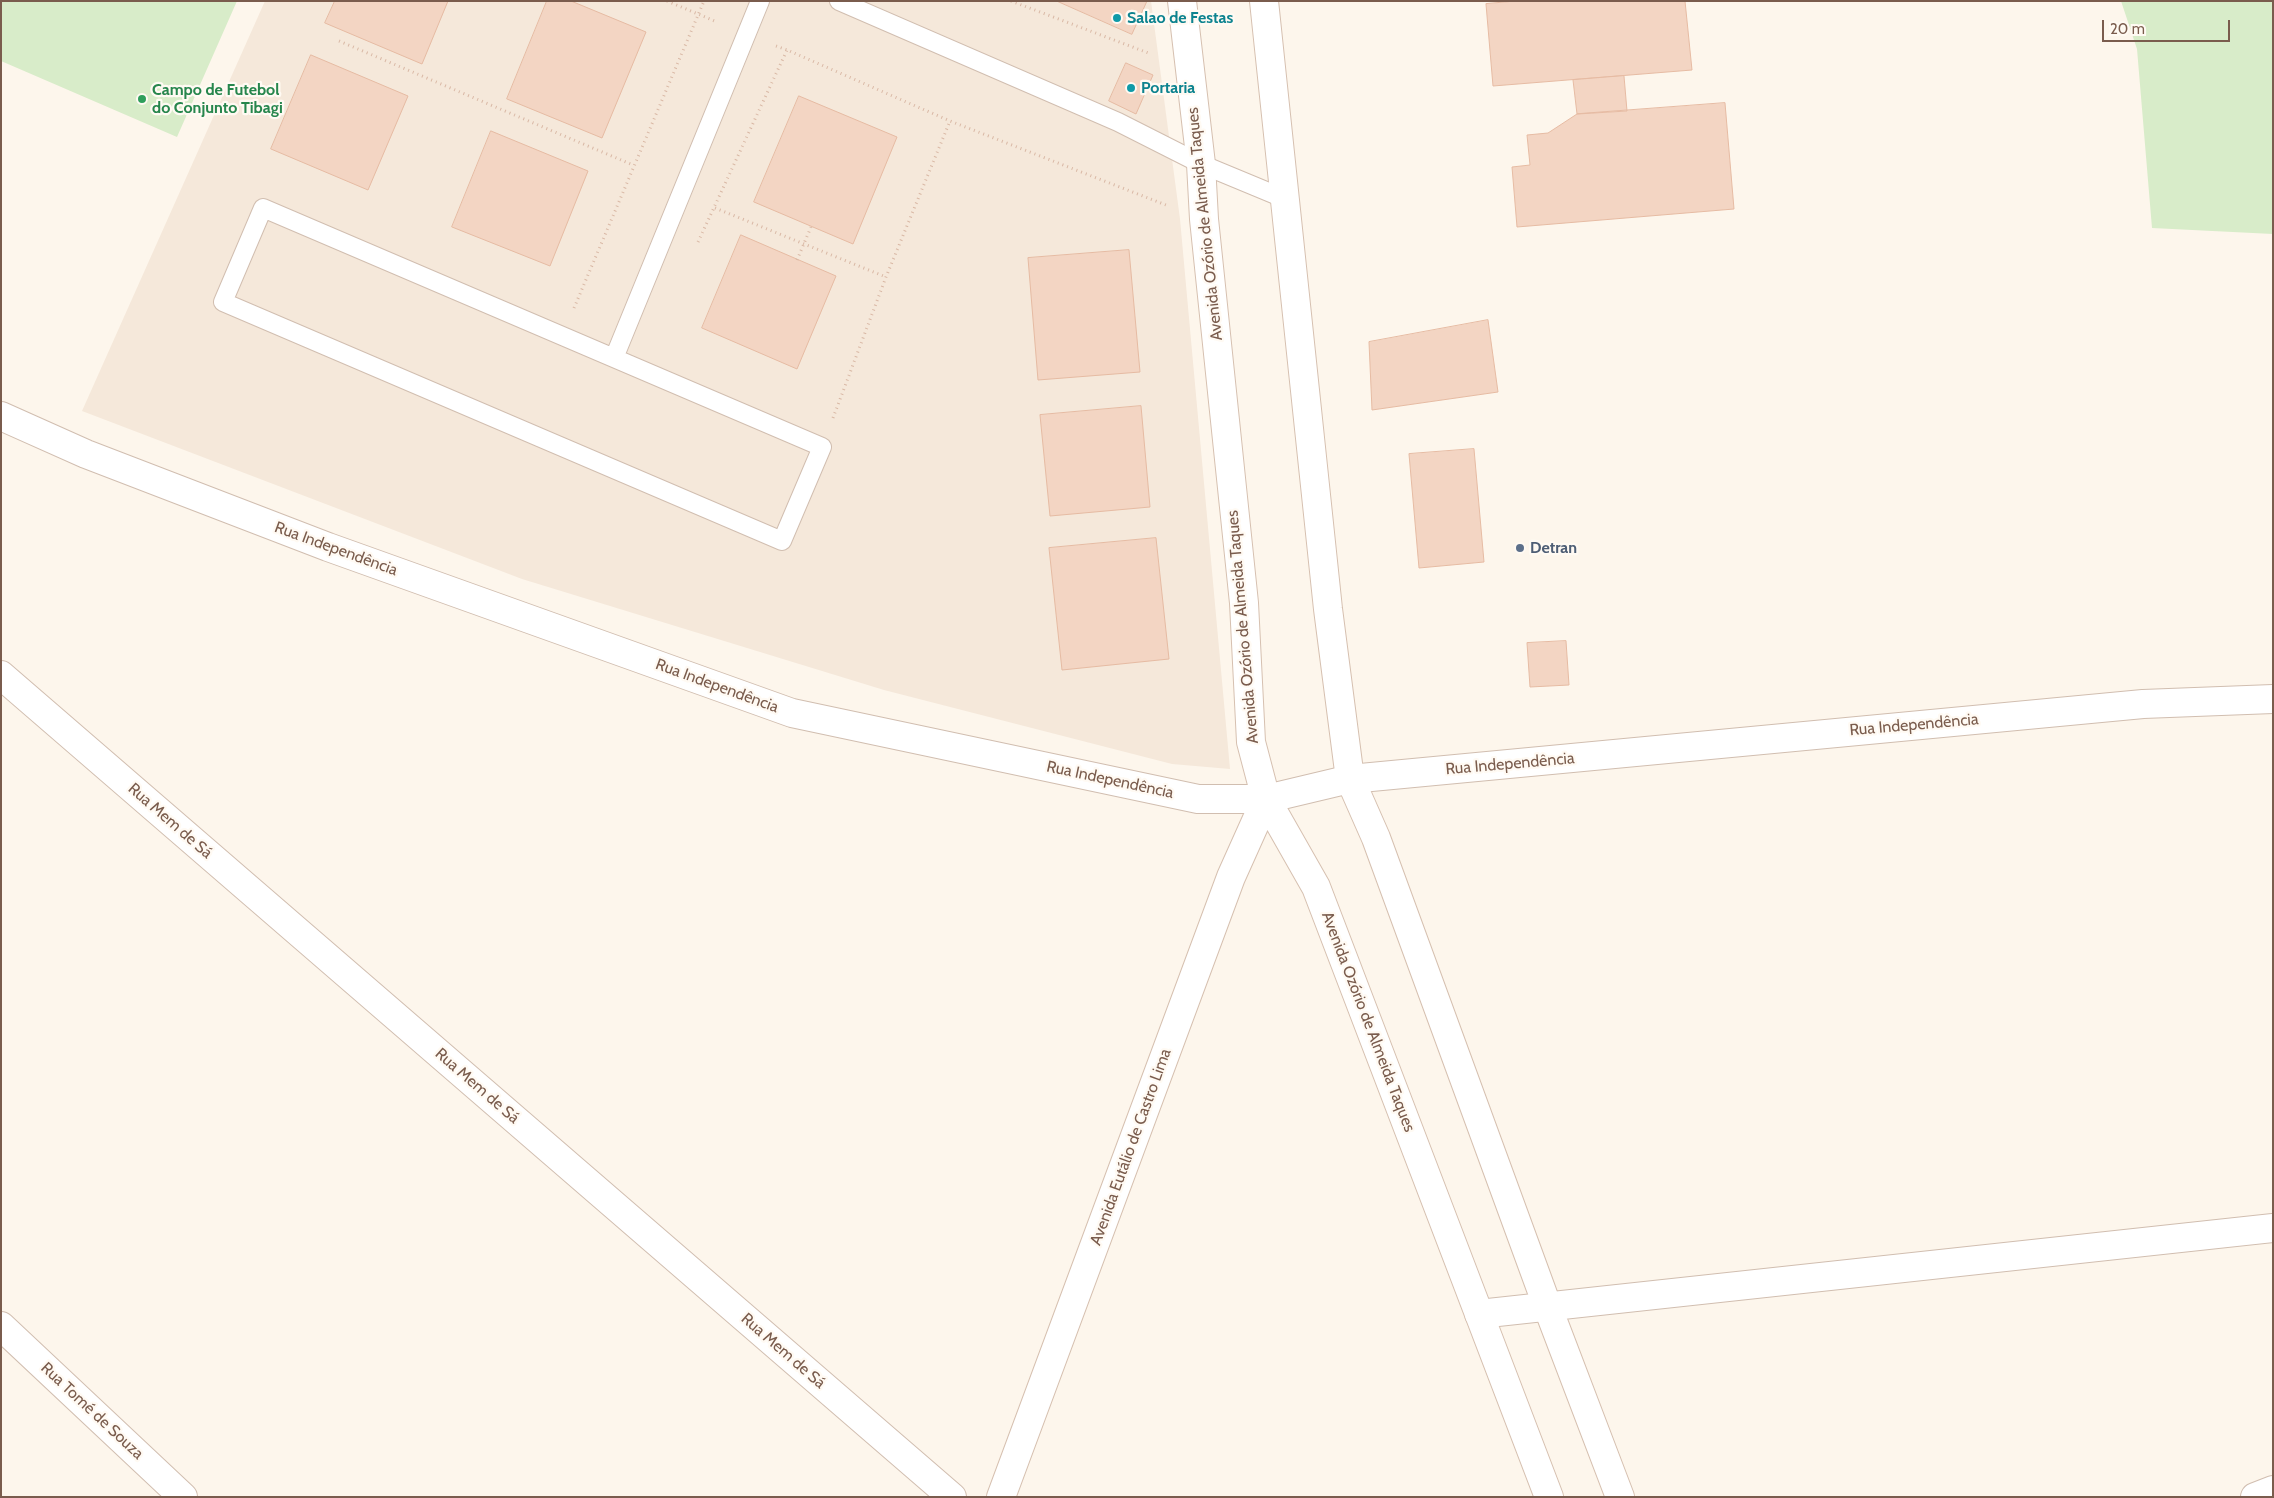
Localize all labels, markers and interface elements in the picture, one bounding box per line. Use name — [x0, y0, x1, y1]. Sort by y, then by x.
place label: Salao de Festas — [1127, 8, 1233, 28]
scale bar — [2104, 10, 2232, 42]
marker: Salao de Festas — [1111, 12, 1123, 24]
text: 20 m — [2110, 20, 2145, 38]
place label: Portaria — [1141, 78, 1195, 98]
place label: Campo de Futebol do Conjunto Tibagi — [152, 80, 283, 118]
marker: Portaria — [1125, 82, 1137, 94]
marker: Campo de Futebol do Conjunto Tibagi — [136, 93, 148, 105]
street label: Avenida Ozório de Almeida Taques — [1183, 107, 1227, 341]
street label: Avenida Ozório de Almeida Taques — [1223, 509, 1263, 745]
street label: Rua Independência — [272, 518, 400, 580]
place label: Detran — [1530, 538, 1577, 558]
marker: Detran — [1514, 542, 1526, 554]
street label: Rua Independência — [653, 655, 781, 717]
street label: Rua Independência — [1849, 710, 1979, 740]
street label: Rua Independência — [1445, 749, 1575, 779]
street label: Rua Independência — [1045, 757, 1175, 803]
street label: Rua Mem de Sá — [124, 779, 216, 863]
street label: Avenida Ozório de Almeida Taques — [1317, 909, 1419, 1135]
street label: Rua Mem de Sá — [431, 1044, 523, 1128]
street label: Avenida Eutálio de Castro Lima — [1086, 1046, 1176, 1248]
street label: Rua Mem de Sá — [737, 1309, 829, 1393]
street label: Rua Tomé de Souza — [37, 1358, 147, 1464]

